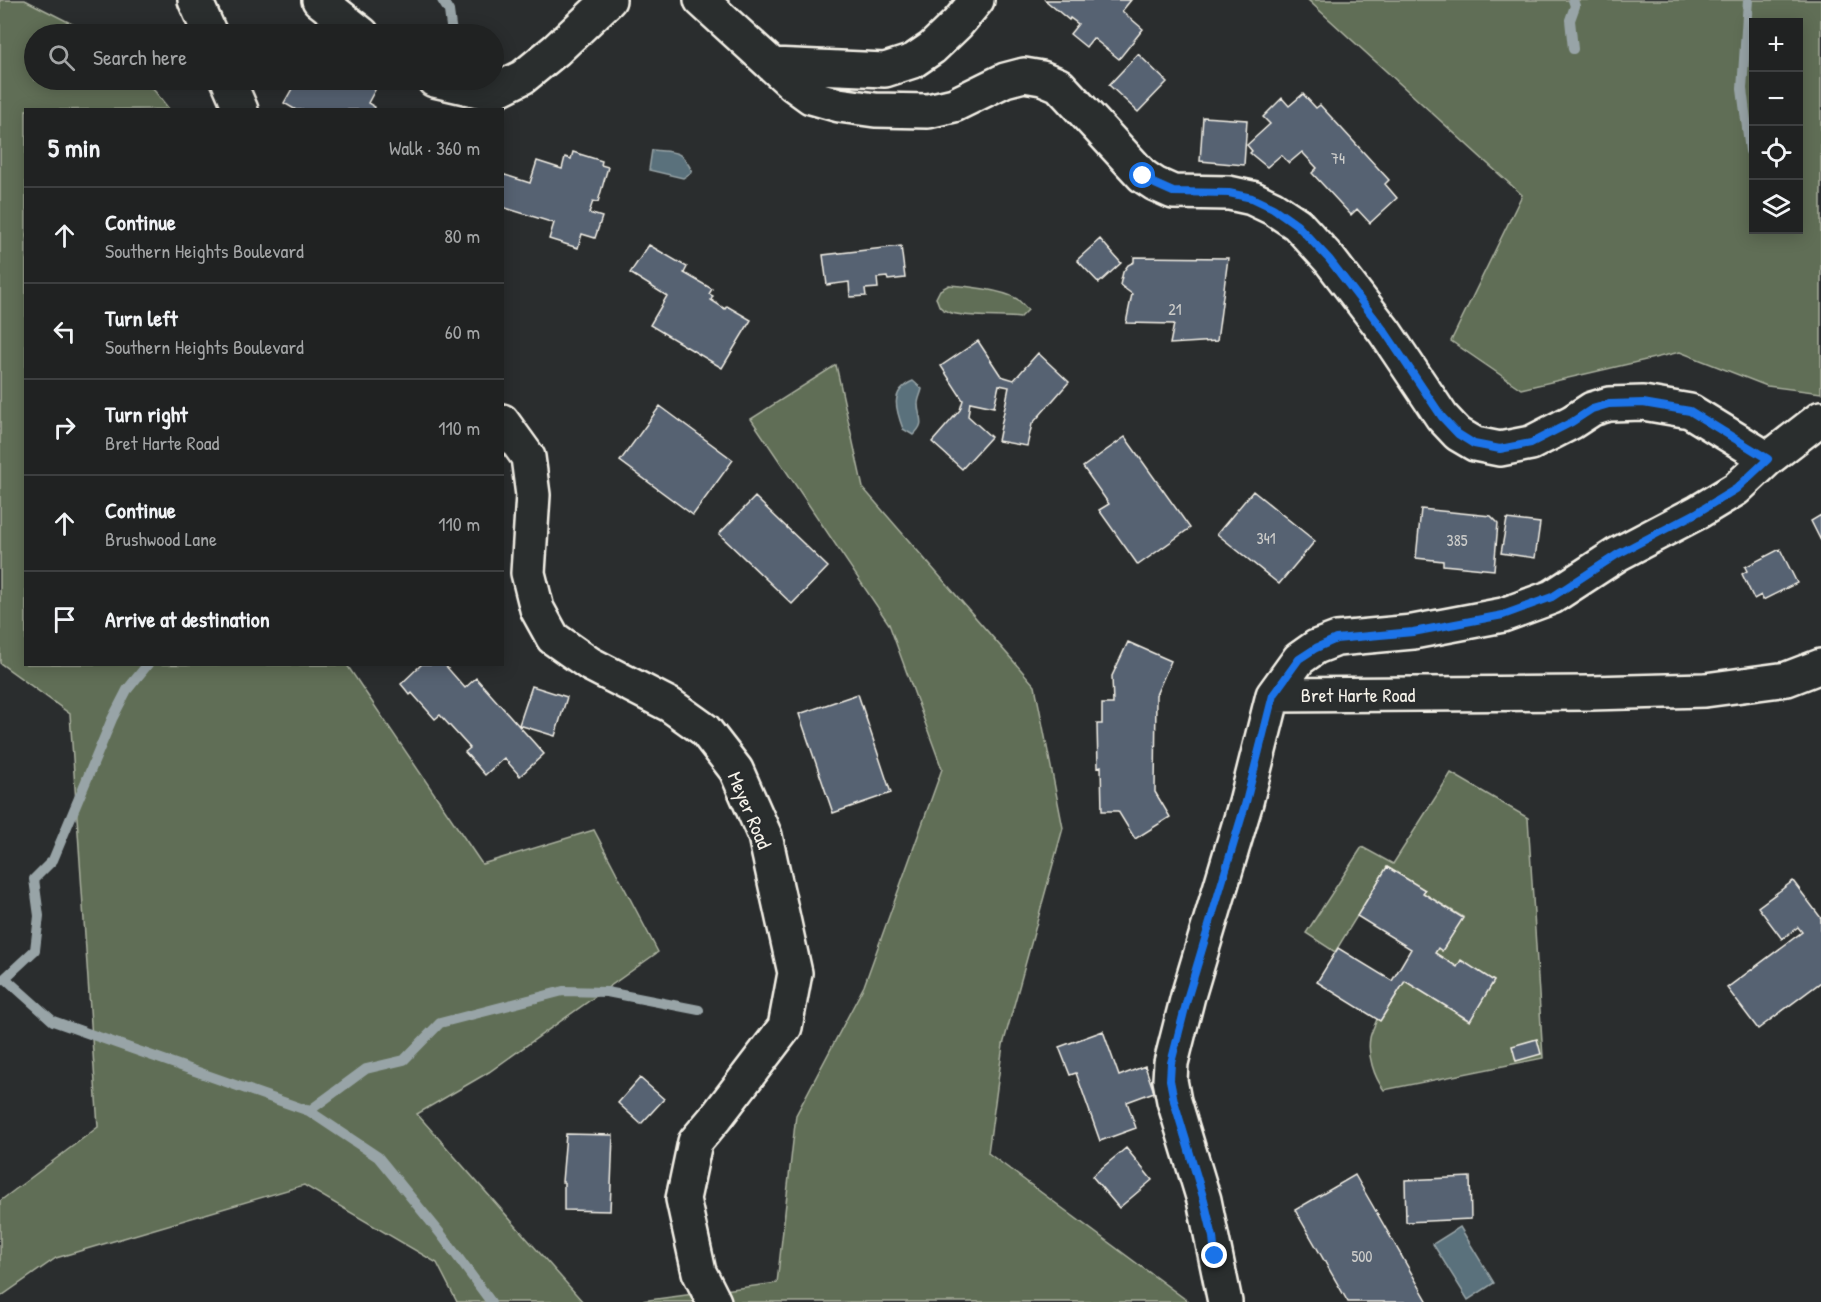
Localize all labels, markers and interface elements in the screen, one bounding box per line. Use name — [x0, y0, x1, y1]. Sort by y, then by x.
map controls — [1749, 18, 1803, 234]
button: + — [1749, 18, 1803, 72]
search box — [24, 24, 504, 90]
icon: search — [45, 41, 78, 74]
text: Search here — [93, 42, 187, 72]
button: − — [1749, 72, 1803, 126]
button: locate — [1749, 126, 1803, 180]
text: 5 min — [48, 130, 100, 165]
text: Walk · 360 m — [389, 134, 480, 161]
house number: 74 — [1331, 147, 1345, 169]
route start — [1129, 162, 1155, 188]
button: layers — [1749, 180, 1803, 234]
text: Continue — [105, 207, 176, 237]
icon: ahead — [48, 219, 81, 252]
text: 80 m — [444, 222, 480, 249]
text: Southern Heights Boulevard — [105, 237, 304, 264]
house number: 21 — [1168, 298, 1182, 320]
text: Turn left — [105, 303, 178, 333]
icon: left — [48, 315, 81, 348]
text: 60 m — [445, 318, 480, 345]
text: Southern Heights Boulevard — [105, 333, 304, 360]
text: Turn right — [105, 399, 188, 429]
icon: right — [48, 411, 81, 444]
text: 110 m — [438, 414, 480, 441]
text: Bret Harte Road — [105, 429, 219, 456]
text: Continue — [105, 495, 176, 525]
icon: ahead — [48, 507, 81, 540]
text: 110 m — [438, 510, 480, 537]
text: Brushwood Lane — [105, 525, 217, 552]
house number: 341 — [1257, 527, 1276, 549]
house number: 385 — [1447, 529, 1468, 551]
icon: arrive — [48, 603, 81, 636]
text: Arrive at destination — [105, 604, 270, 634]
street label: Bret Harte Road — [1301, 681, 1415, 708]
street label: Meyer Road — [722, 767, 778, 853]
route end — [1201, 1242, 1227, 1268]
house number: 500 — [1351, 1245, 1373, 1267]

